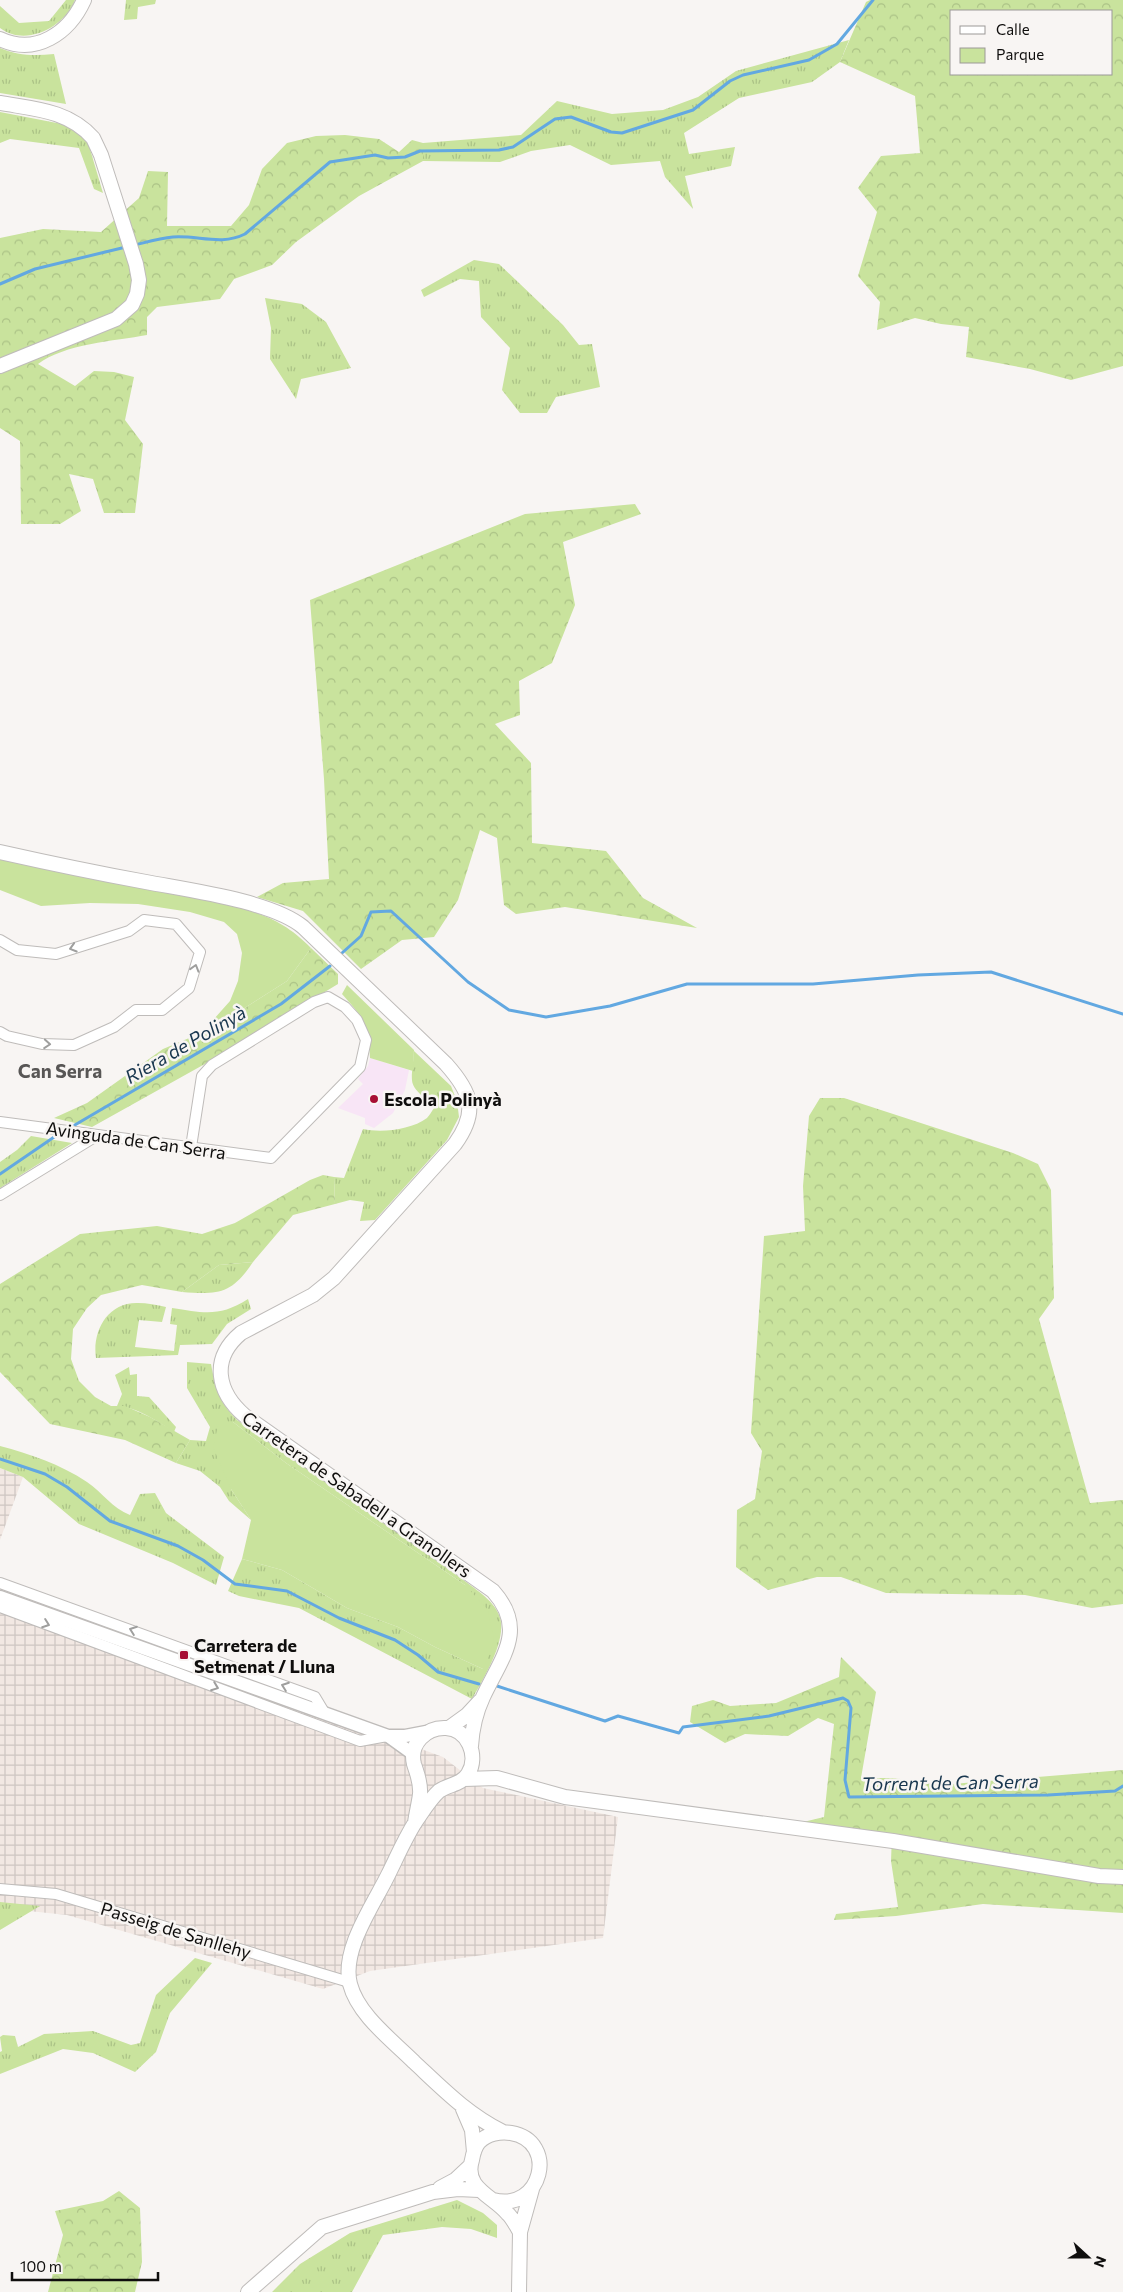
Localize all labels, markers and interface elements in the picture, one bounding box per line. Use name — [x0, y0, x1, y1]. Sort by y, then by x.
legend — [950, 10, 1113, 75]
text: Calle — [996, 20, 1030, 38]
text: Parque — [996, 45, 1044, 63]
one-way arrow — [70, 943, 78, 953]
one-way arrow — [189, 964, 199, 973]
water label: Riera de Polinyà — [120, 1000, 250, 1088]
one-way arrow — [43, 1038, 51, 1049]
district label: Can Serra — [18, 1059, 102, 1082]
place label: Escola Polinyà — [384, 1088, 502, 1110]
marker: Escola Polinyà — [368, 1093, 380, 1105]
street label: Avinguda de Can Serra — [45, 1116, 227, 1164]
street label: Carretera de Sabadell a Granollers — [238, 1406, 476, 1582]
one-way arrow — [41, 1618, 50, 1628]
one-way arrow — [129, 1626, 138, 1636]
place label: Carretera de Setmenat / Lluna — [194, 1634, 335, 1677]
marker: Carretera de Setmenat / Lluna — [178, 1649, 190, 1661]
one-way arrow — [210, 1681, 218, 1691]
one-way arrow — [282, 1682, 290, 1692]
water label: Torrent de Can Serra — [861, 1769, 1039, 1795]
street label: Passeig de Sanllehy — [98, 1897, 254, 1963]
north arrow — [1063, 2232, 1113, 2282]
scale bar — [12, 2250, 159, 2282]
text: N — [1091, 2254, 1110, 2270]
text: 100 m — [20, 2257, 62, 2275]

